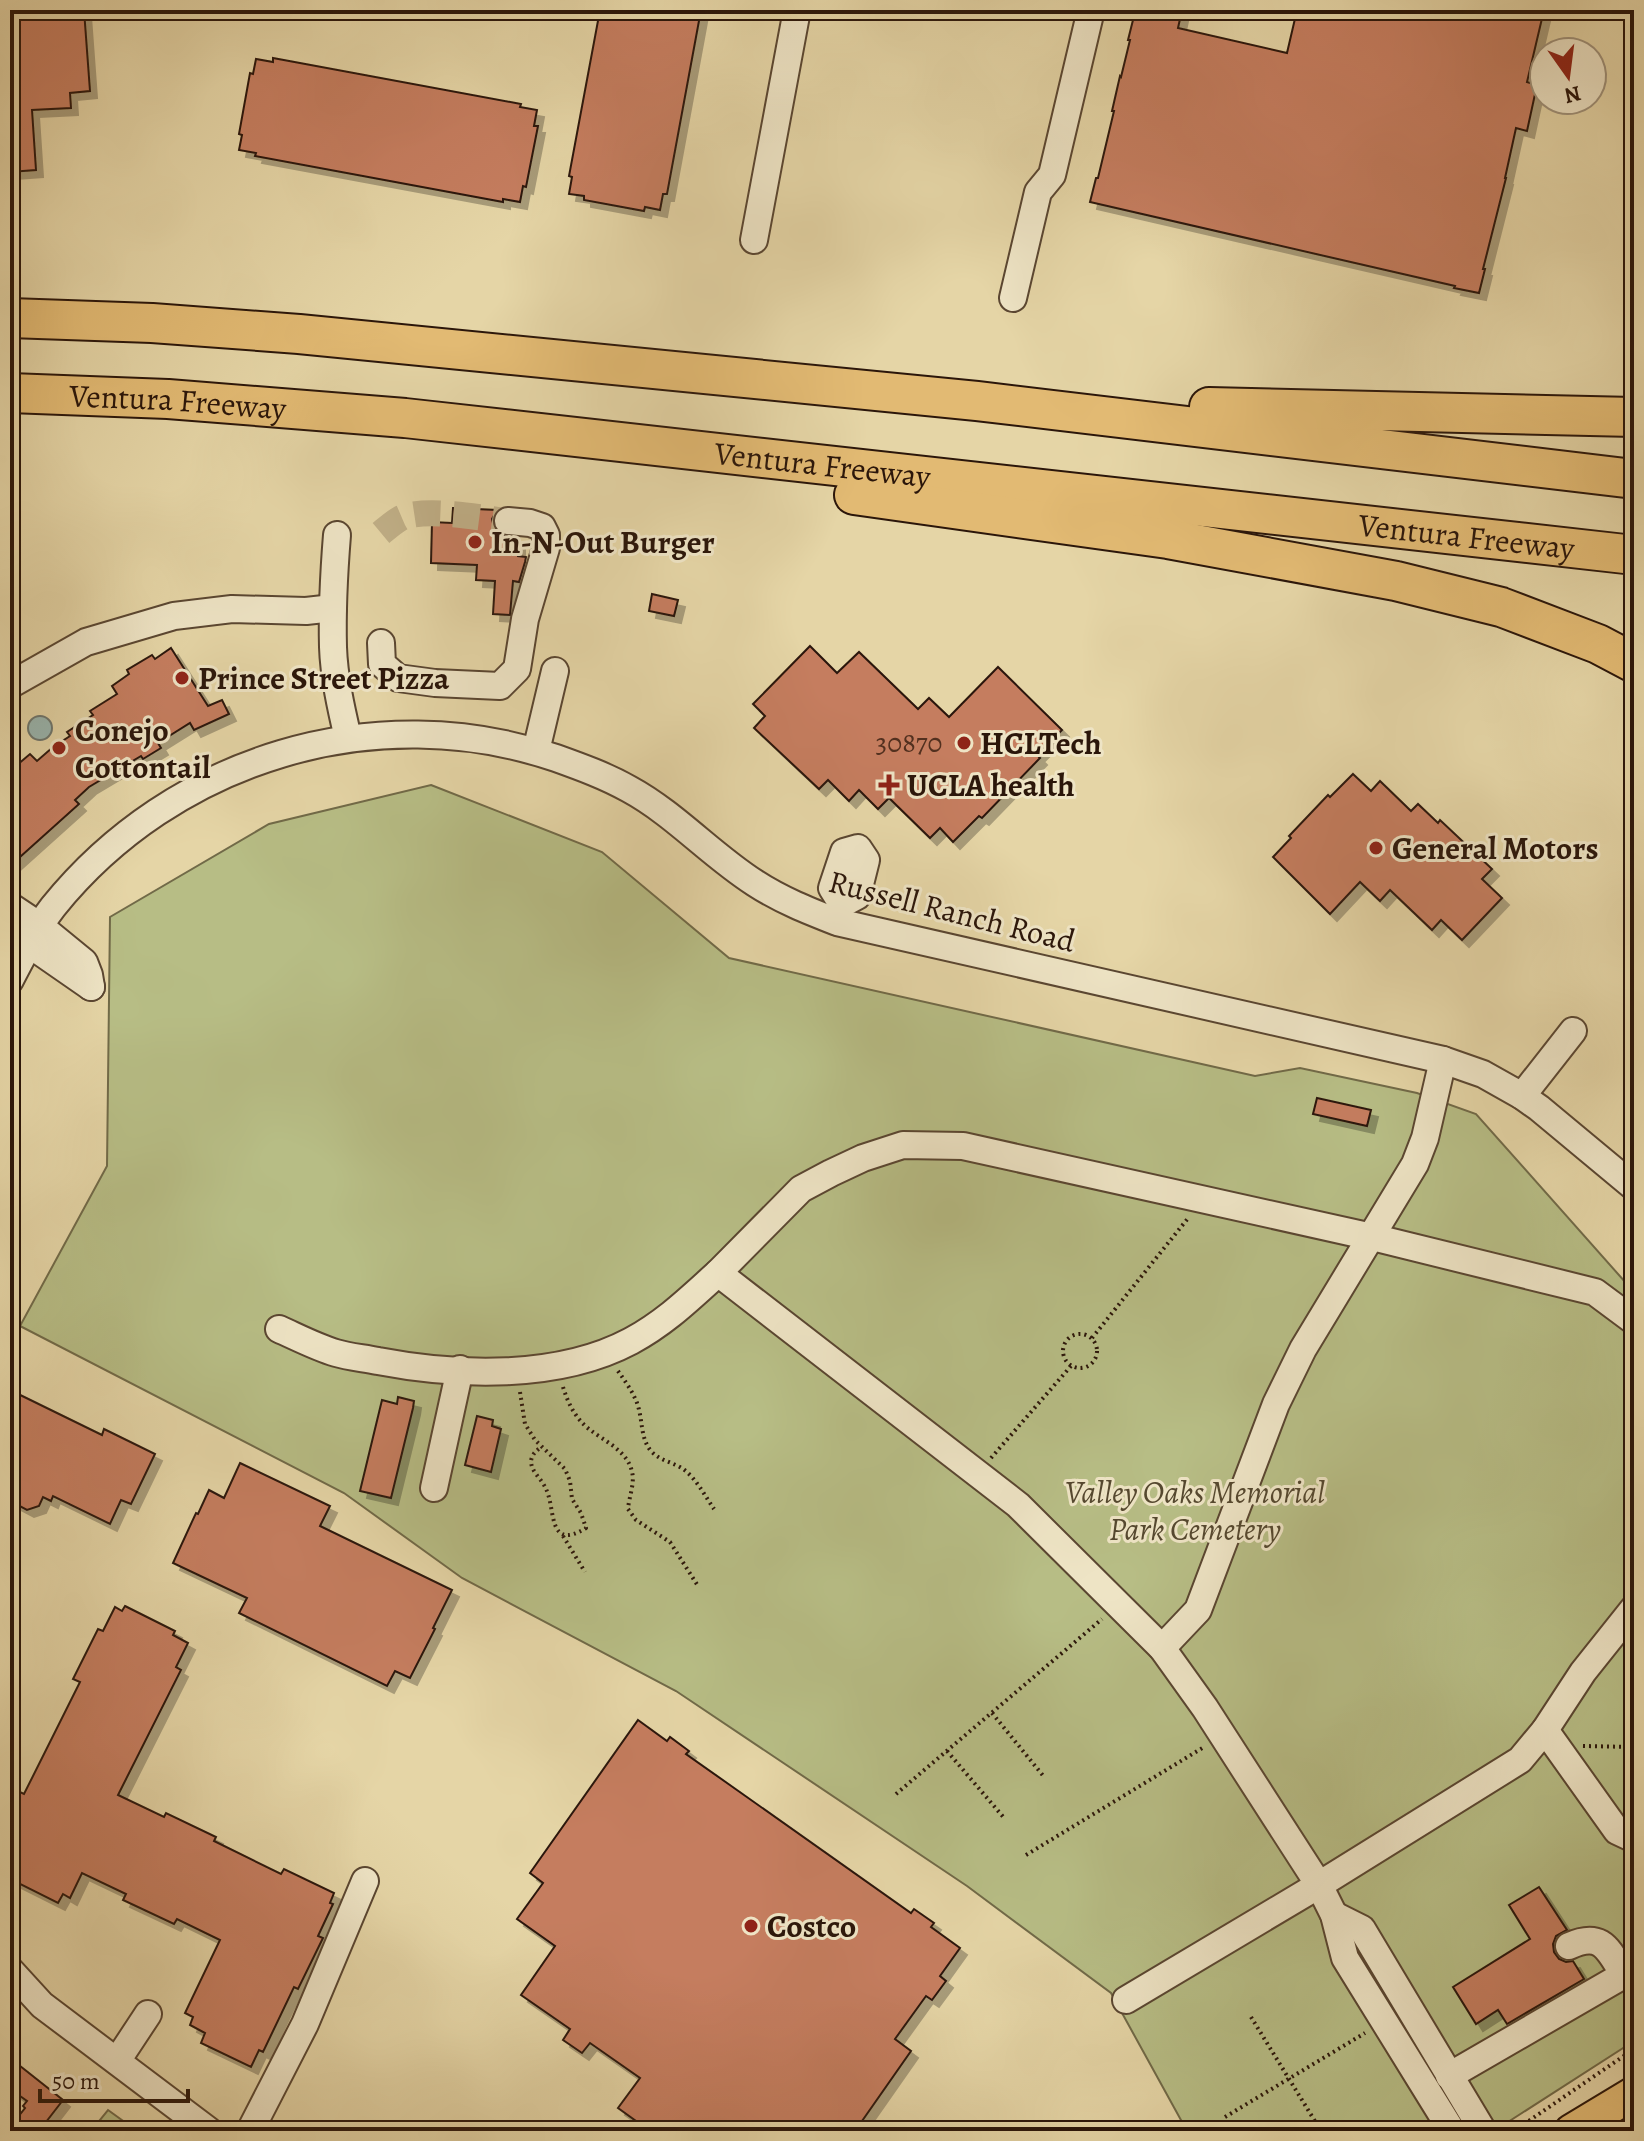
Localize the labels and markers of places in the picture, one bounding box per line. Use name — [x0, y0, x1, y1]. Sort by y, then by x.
place label: In-N-Out Burger — [491, 520, 715, 564]
marker: In-N-Out Burger — [466, 533, 484, 551]
place label: Prince Street Pizza — [198, 656, 450, 700]
marker: Prince Street Pizza — [173, 669, 191, 687]
place label: Conejo Cottontail — [75, 708, 211, 789]
place label: HCLTech — [980, 721, 1102, 765]
marker: HCLTech — [955, 734, 973, 752]
marker: Conejo Cottontail — [50, 739, 68, 757]
place label: UCLA health — [907, 763, 1075, 807]
marker: UCLA health — [878, 774, 900, 796]
place label: General Motors — [1392, 826, 1599, 870]
marker: General Motors — [1367, 839, 1385, 857]
place label: Costco — [767, 1904, 856, 1948]
marker: Costco — [742, 1917, 760, 1935]

